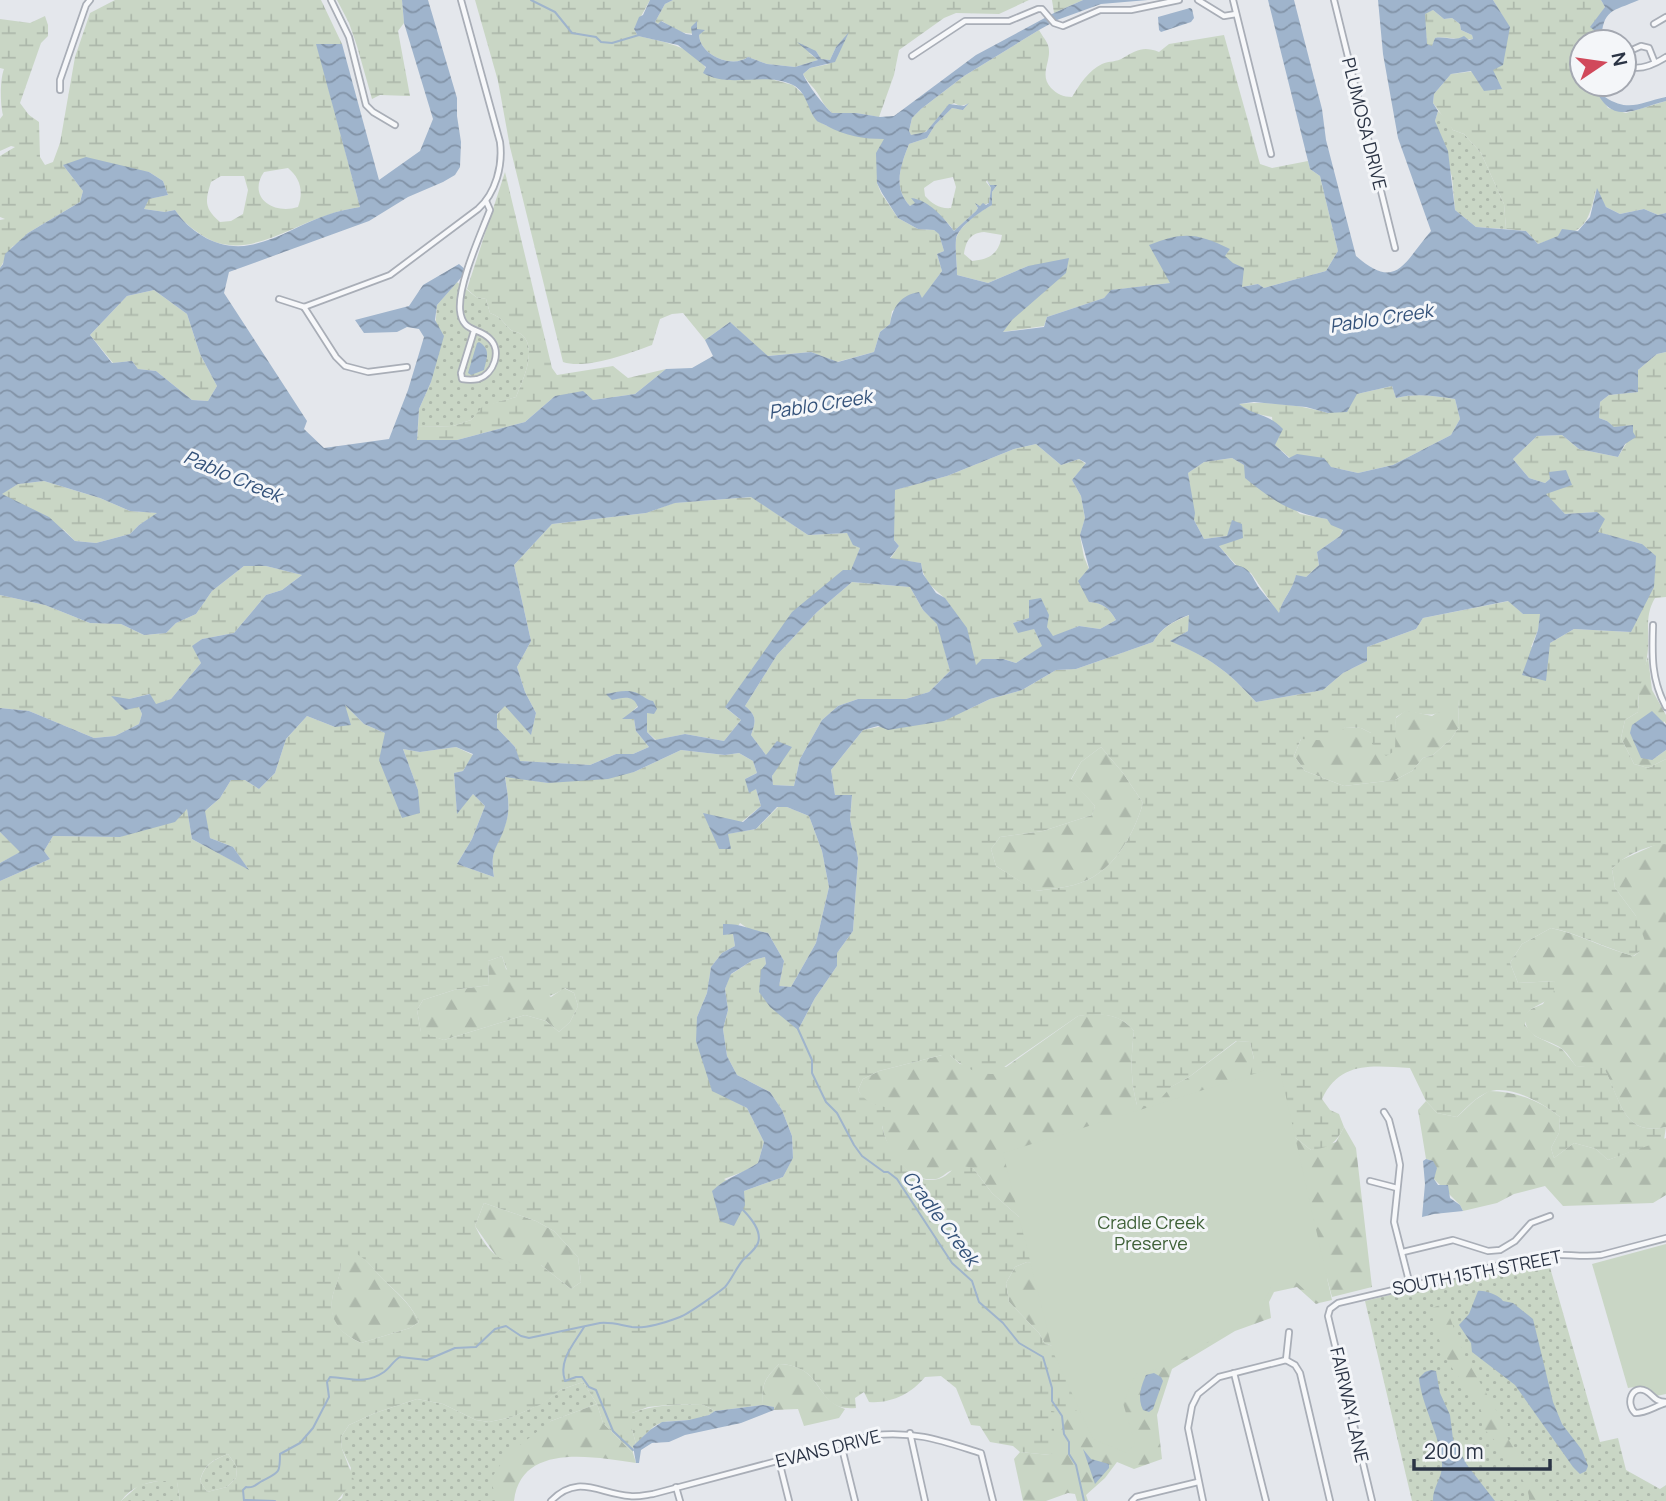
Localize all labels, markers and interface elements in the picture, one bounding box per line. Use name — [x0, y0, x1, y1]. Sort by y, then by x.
north arrow — [1568, 28, 1638, 98]
text: N — [1605, 50, 1634, 69]
street label: PLUMOSA DRIVE — [1337, 55, 1393, 193]
water label: Pablo Creek — [1328, 297, 1437, 339]
water label: Pablo Creek — [767, 383, 876, 425]
water label: Pablo Creek — [180, 444, 288, 509]
water label: Cradle Creek — [897, 1165, 987, 1273]
park label: Cradle Creek Preserve — [1097, 1210, 1206, 1255]
street label: SOUTH 15TH STREET — [1390, 1244, 1564, 1300]
street label: FAIRWAY LANE — [1325, 1345, 1375, 1465]
street label: EVANS DRIVE — [773, 1423, 883, 1473]
scale bar — [1414, 1428, 1550, 1472]
text: 200 m — [1424, 1437, 1484, 1465]

